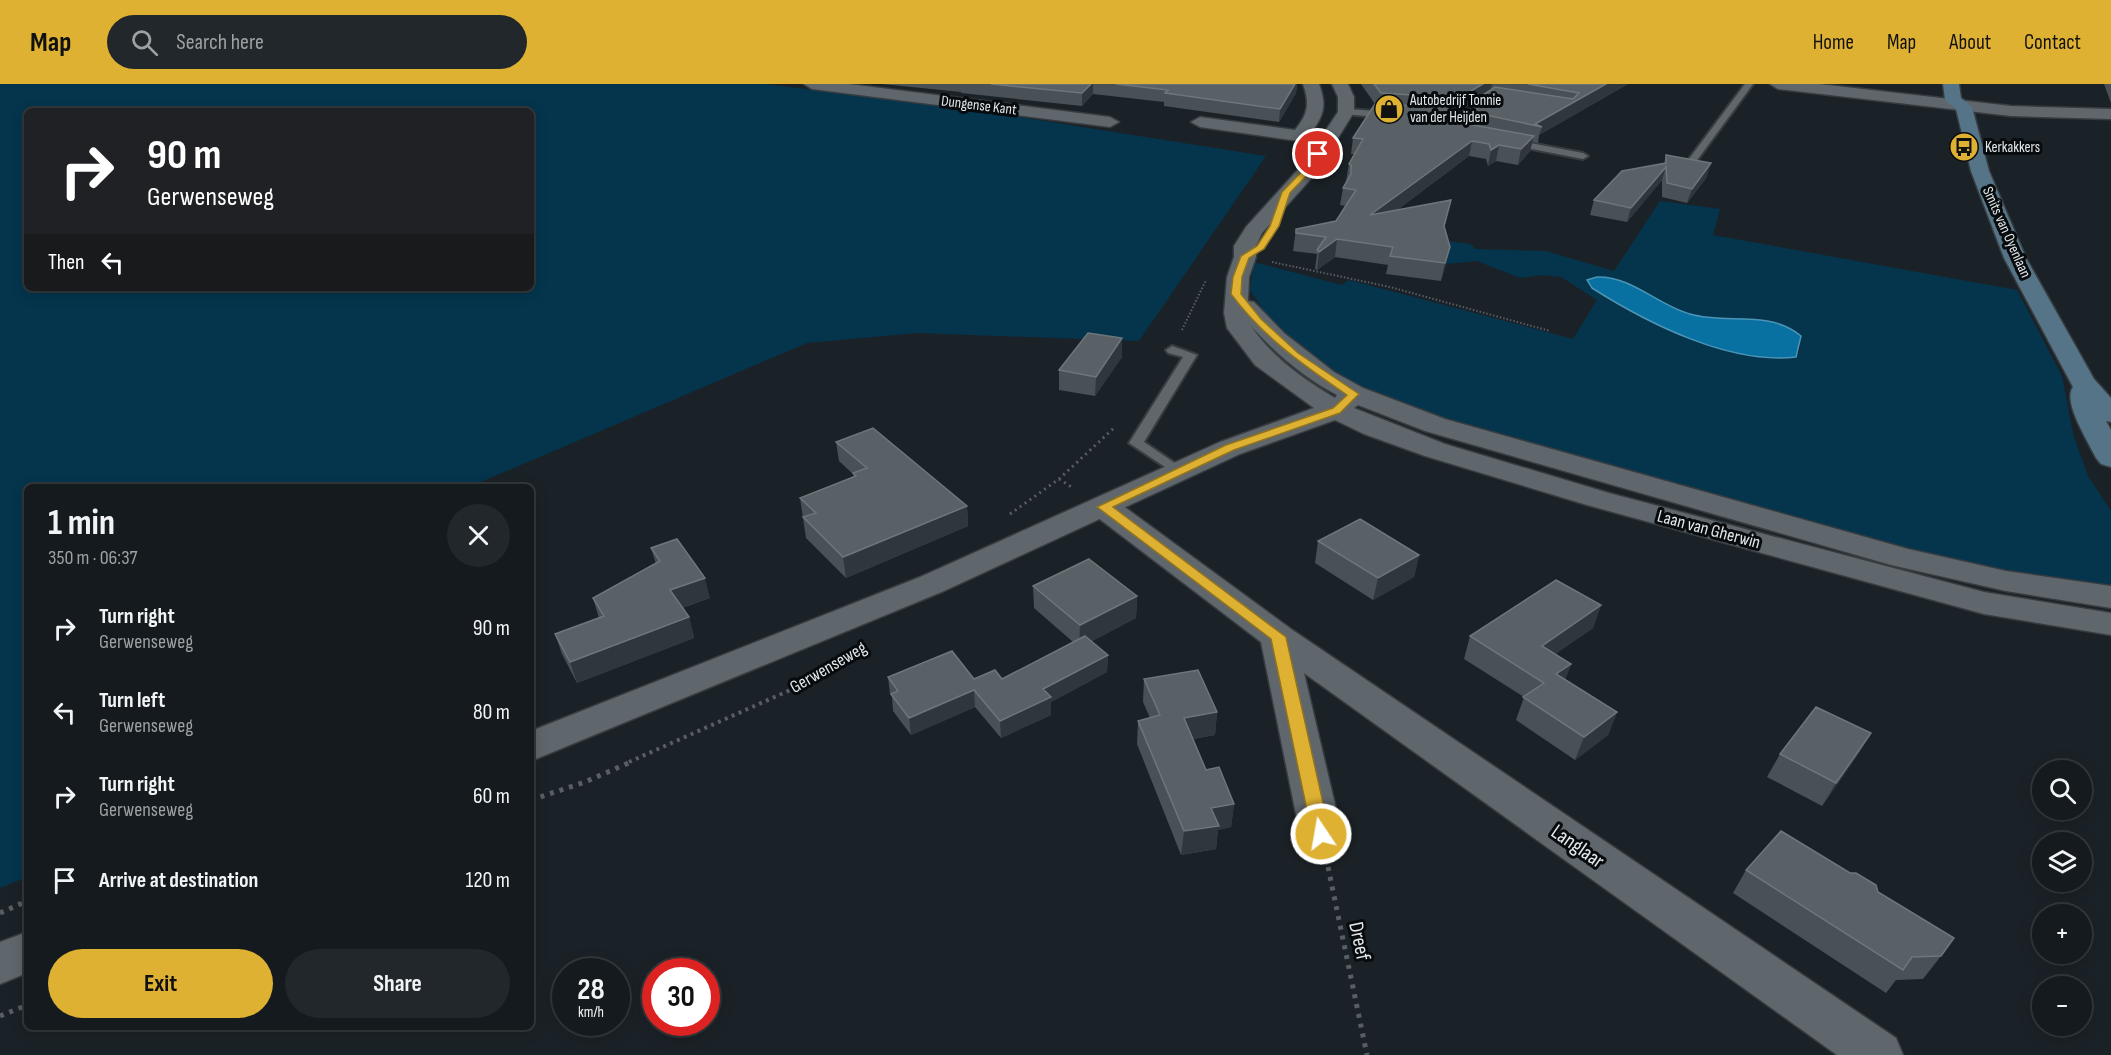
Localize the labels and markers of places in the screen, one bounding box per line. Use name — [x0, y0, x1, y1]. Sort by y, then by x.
place label: Autobedrijf Tonnie van der Heijden — [1409, 91, 1501, 127]
shop icon: Autobedrijf Tonnie van der Heijden — [1373, 93, 1405, 125]
pin — [1292, 128, 1343, 179]
bus stop icon: Kerkakkers — [1948, 131, 1980, 163]
place label: Kerkakkers — [1985, 138, 2040, 157]

